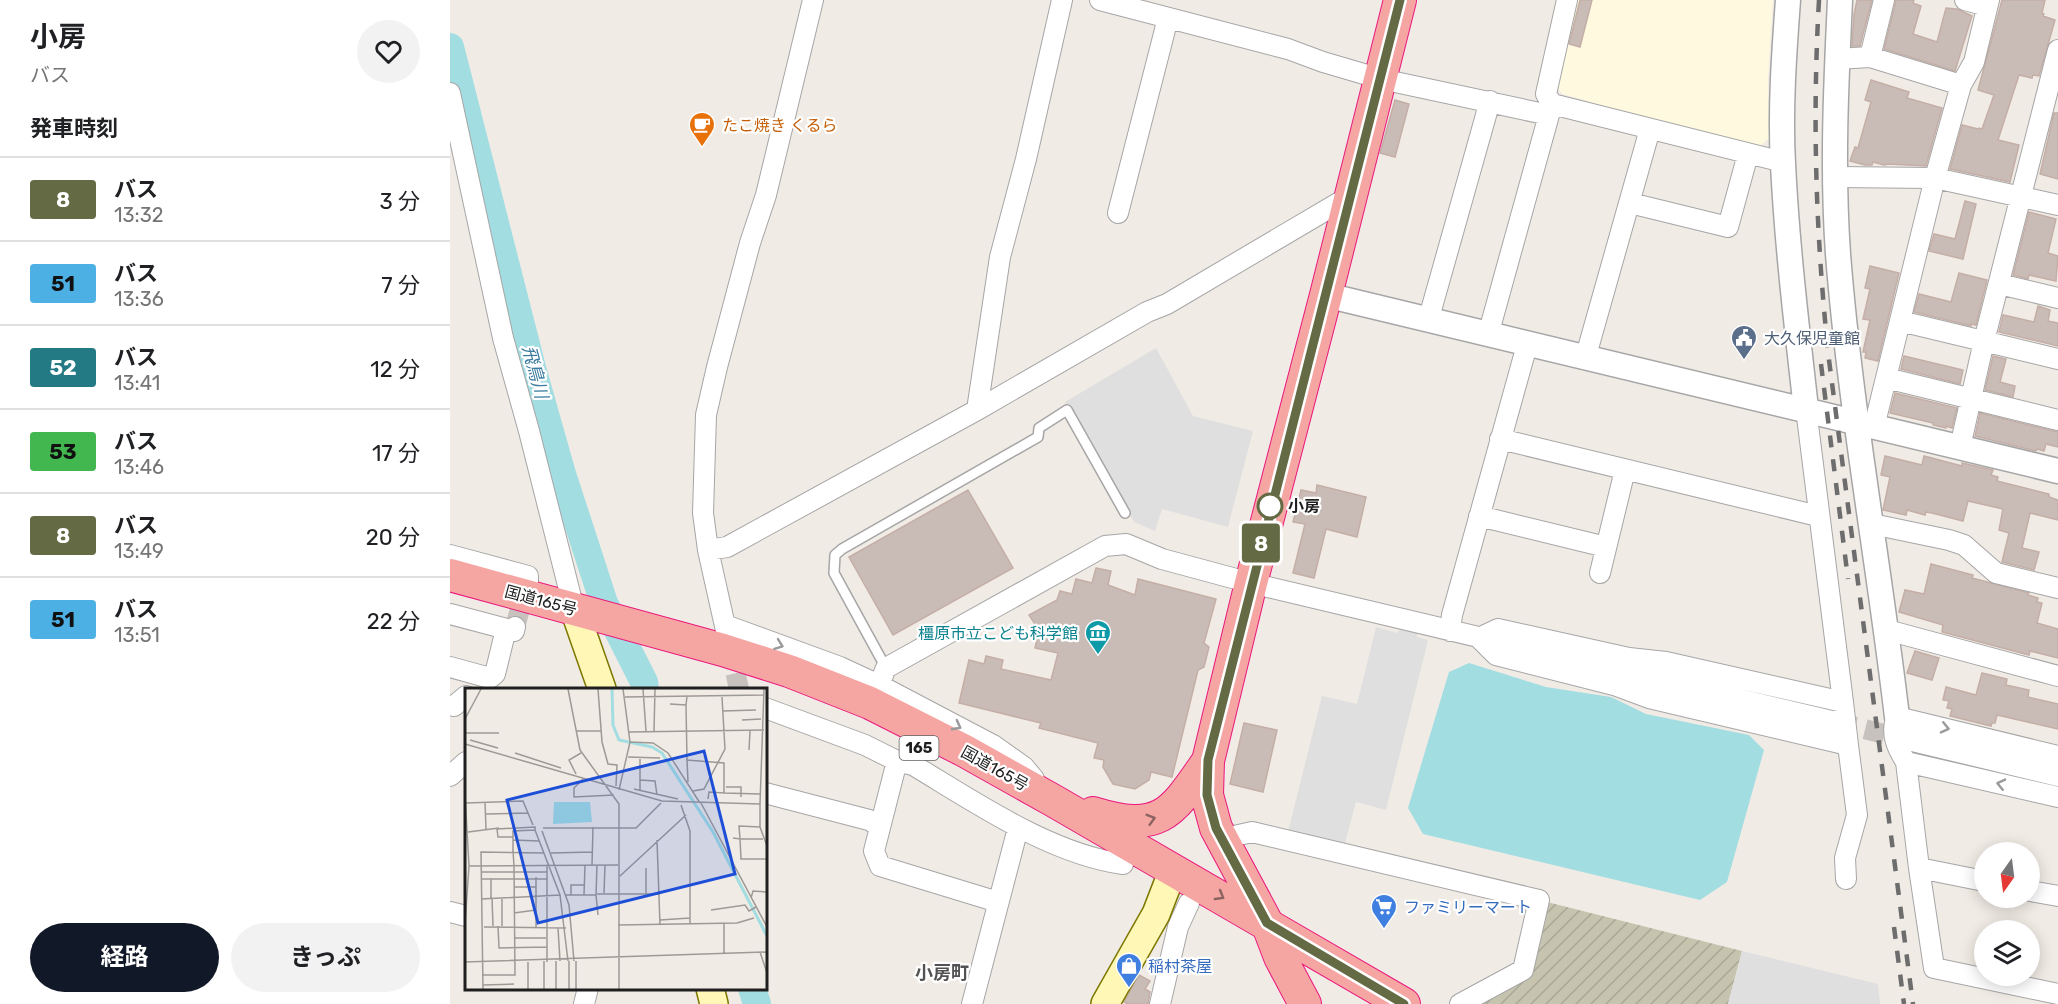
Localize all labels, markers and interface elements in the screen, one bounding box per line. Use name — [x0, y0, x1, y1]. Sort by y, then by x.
text: 小房 — [30, 20, 86, 53]
button: heart — [357, 20, 420, 83]
text: バス — [30, 63, 70, 87]
cafe icon: たこ焼き くるら — [687, 110, 717, 148]
text: 発車時刻 — [30, 115, 118, 142]
place label: たこ焼き くるら — [722, 116, 838, 135]
text: バス — [114, 176, 158, 203]
text: 8 — [56, 187, 70, 212]
text: 3 分 — [379, 188, 420, 215]
text: 13:32 — [114, 203, 163, 227]
text: バス — [114, 260, 158, 287]
text: 51 — [51, 271, 75, 296]
text: 7 分 — [381, 272, 420, 299]
text: 13:36 — [114, 287, 164, 311]
public building icon: 大久保児童館 — [1729, 323, 1759, 361]
place label: 大久保児童館 — [1764, 329, 1860, 348]
water label: 飛鳥川 — [517, 343, 553, 403]
text: バス — [114, 344, 158, 371]
text: 52 — [49, 355, 77, 380]
text: 12 分 — [370, 356, 420, 383]
text: 13:41 — [114, 371, 160, 395]
text: バス — [114, 428, 158, 455]
text: 53 — [49, 439, 77, 464]
text: 17 分 — [372, 440, 420, 467]
text: 13:46 — [114, 455, 164, 479]
marker: 小房 — [1257, 493, 1283, 519]
place label: 小房 — [1288, 497, 1320, 516]
text: バス — [114, 512, 158, 539]
text: 8 — [56, 523, 70, 548]
text: 20 分 — [366, 524, 420, 551]
line badge: 8 — [1242, 524, 1280, 562]
text: 8 — [1254, 531, 1268, 556]
text: 13:49 — [114, 539, 164, 563]
street label: 国道165号 — [503, 582, 579, 619]
text: バス — [114, 596, 158, 623]
text: 51 — [51, 607, 75, 632]
text: 22 分 — [367, 608, 420, 635]
museum icon: 橿原市立こども科学館 — [1083, 618, 1113, 656]
text: 13:51 — [114, 623, 160, 647]
place label: 橿原市立こども科学館 — [918, 624, 1078, 643]
one-way arrow — [774, 638, 784, 651]
inset map — [465, 688, 766, 989]
one-way arrow — [951, 718, 962, 730]
one-way arrow — [1940, 721, 1950, 734]
road number: 165 — [900, 736, 938, 760]
street label: 国道165号 — [958, 742, 1032, 795]
one-way arrow — [1996, 778, 2006, 791]
one-way arrow — [1145, 814, 1156, 826]
north arrow — [1974, 842, 2040, 908]
map controls — [1974, 842, 2040, 986]
one-way arrow — [1214, 889, 1224, 901]
supermarket icon: ファミリーマート — [1369, 892, 1399, 930]
place label: ファミリーマート — [1404, 898, 1532, 917]
button: layers — [1974, 920, 2040, 986]
button: 経路 — [30, 923, 219, 992]
button: きっぷ — [231, 923, 420, 992]
shop icon: 稲村茶屋 — [1114, 951, 1144, 989]
place label: 稲村茶屋 — [1148, 957, 1212, 976]
district label: 小房町 — [915, 962, 969, 984]

